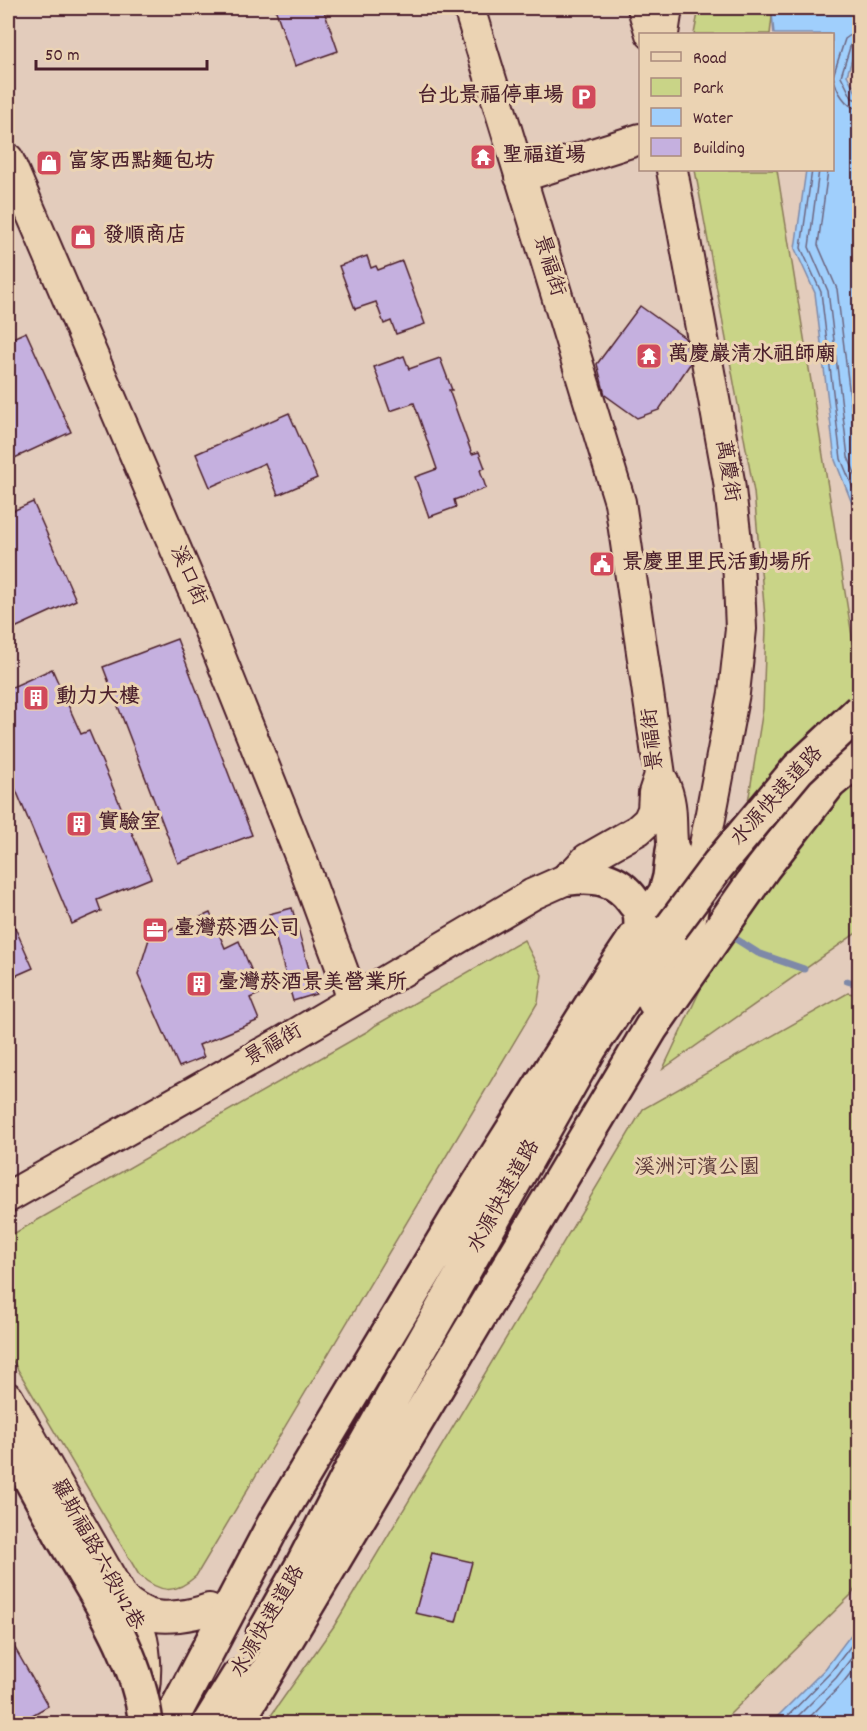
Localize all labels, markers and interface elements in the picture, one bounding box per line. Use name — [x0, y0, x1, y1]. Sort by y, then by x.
scale bar — [36, 33, 207, 71]
legend — [639, 33, 834, 171]
text: 50 m — [45, 44, 80, 69]
text: Road — [693, 47, 727, 72]
text: Park — [693, 77, 724, 102]
place label: 台北景福停車場 — [417, 82, 564, 112]
parking icon: 台北景福停車場 — [569, 82, 599, 112]
text: Water — [693, 107, 733, 132]
text: Building — [693, 137, 745, 162]
temple icon: 聖福道場 — [468, 142, 498, 172]
place label: 聖福道場 — [502, 142, 586, 172]
shop icon: 富家西點麵包坊 — [34, 148, 64, 178]
place label: 富家西點麵包坊 — [68, 148, 215, 178]
shop icon: 發順商店 — [68, 222, 98, 252]
place label: 發順商店 — [103, 222, 187, 252]
street label: 景福街 — [524, 231, 572, 301]
temple icon: 萬慶巖清水祖師廟 — [634, 341, 664, 371]
place label: 萬慶巖清水祖師廟 — [668, 341, 836, 371]
street label: 萬慶街 — [706, 438, 746, 504]
street label: 溪口街 — [161, 541, 213, 611]
public building icon: 景慶里里民活動場所 — [587, 549, 617, 579]
place label: 景慶里里民活動場所 — [622, 549, 811, 579]
building icon: 動力大樓 — [21, 683, 51, 713]
place label: 動力大樓 — [56, 683, 140, 713]
street label: 景福街 — [636, 706, 672, 772]
street label: 水源快速道路 — [725, 740, 831, 854]
building icon: 實驗室 — [64, 809, 94, 839]
place label: 實驗室 — [98, 809, 161, 839]
office icon: 臺灣菸酒公司 — [140, 915, 170, 945]
place label: 臺灣菸酒公司 — [174, 915, 300, 945]
building icon: 臺灣菸酒景美營業所 — [184, 969, 214, 999]
place label: 臺灣菸酒景美營業所 — [218, 969, 407, 999]
street label: 景福街 — [239, 1017, 309, 1075]
street label: 水源快速道路 — [461, 1135, 549, 1259]
park label: 溪洲河濱公園 — [634, 1154, 760, 1184]
street label: 羅斯福路六段142巷 — [42, 1474, 150, 1636]
street label: 水源快速道路 — [225, 1560, 313, 1684]

